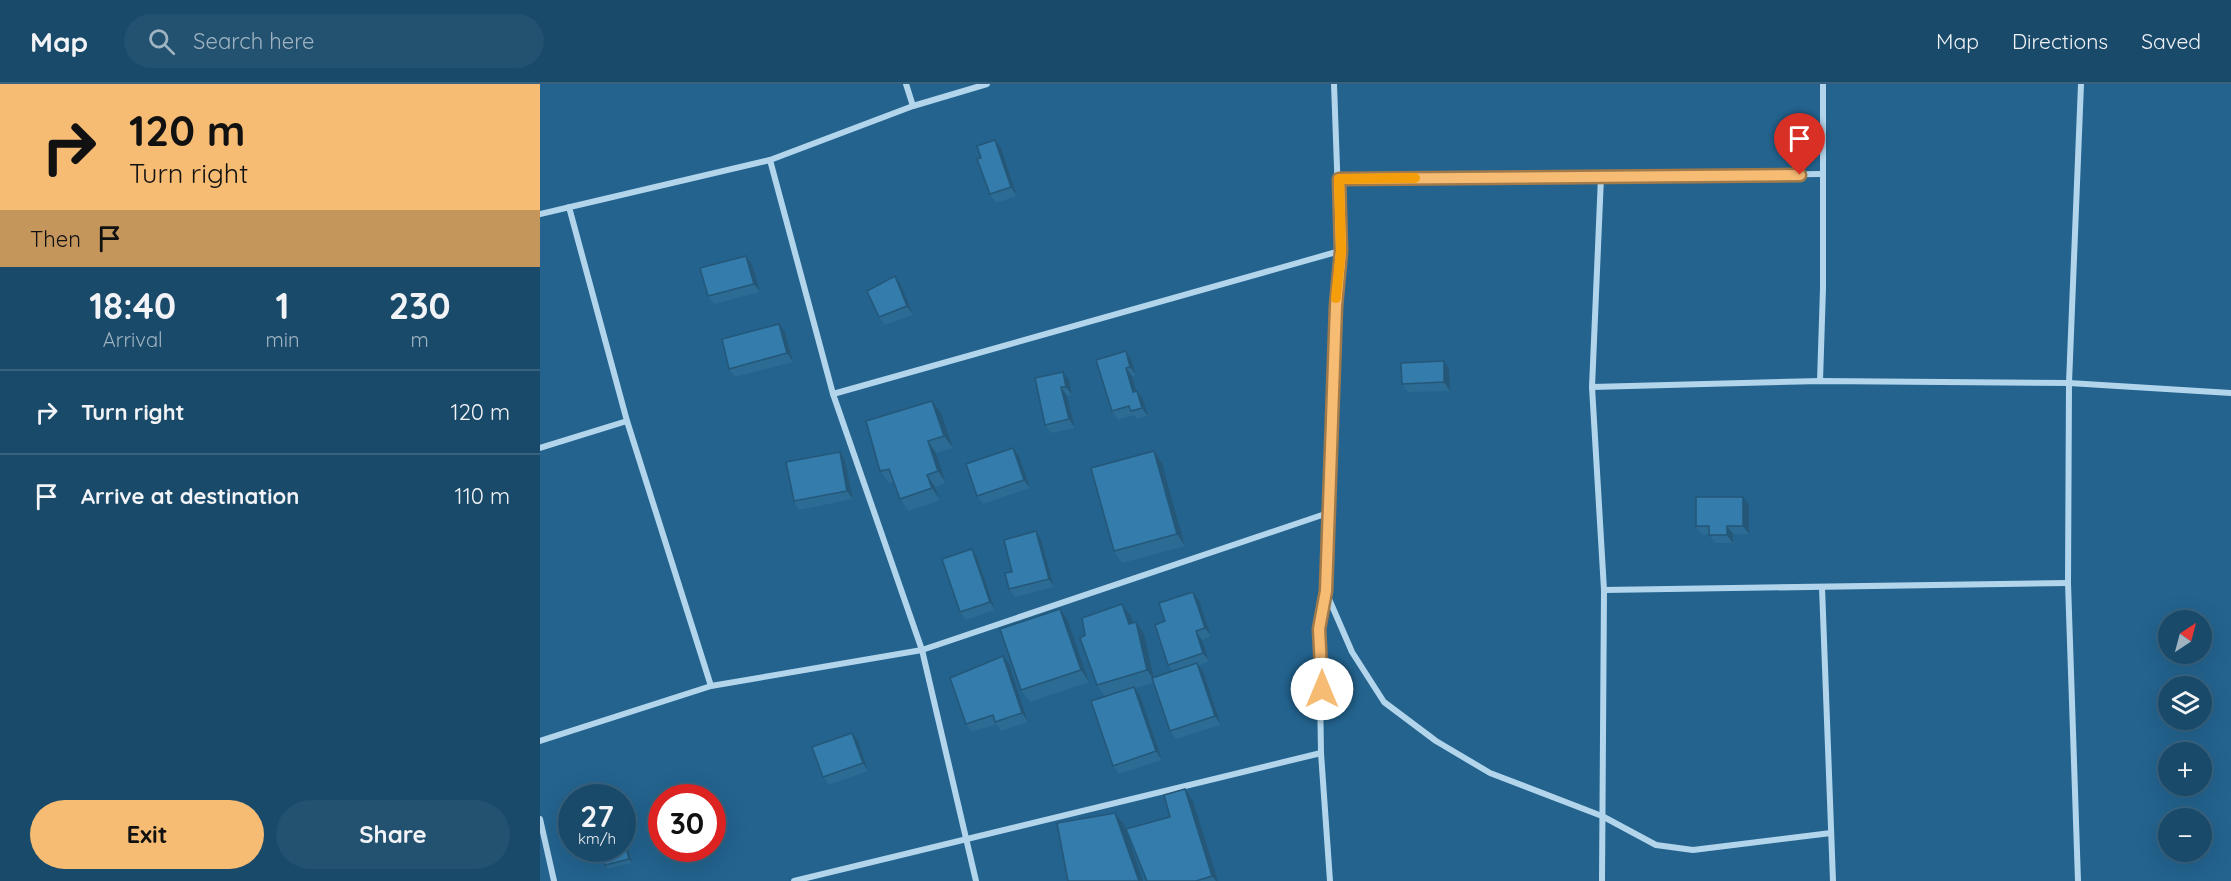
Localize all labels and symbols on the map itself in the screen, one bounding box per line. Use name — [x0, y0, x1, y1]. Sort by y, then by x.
pin — [1774, 113, 1825, 175]
north arrow — [2158, 610, 2212, 664]
position arrow — [1290, 657, 1354, 721]
speed limit sign: 30 — [648, 784, 726, 862]

